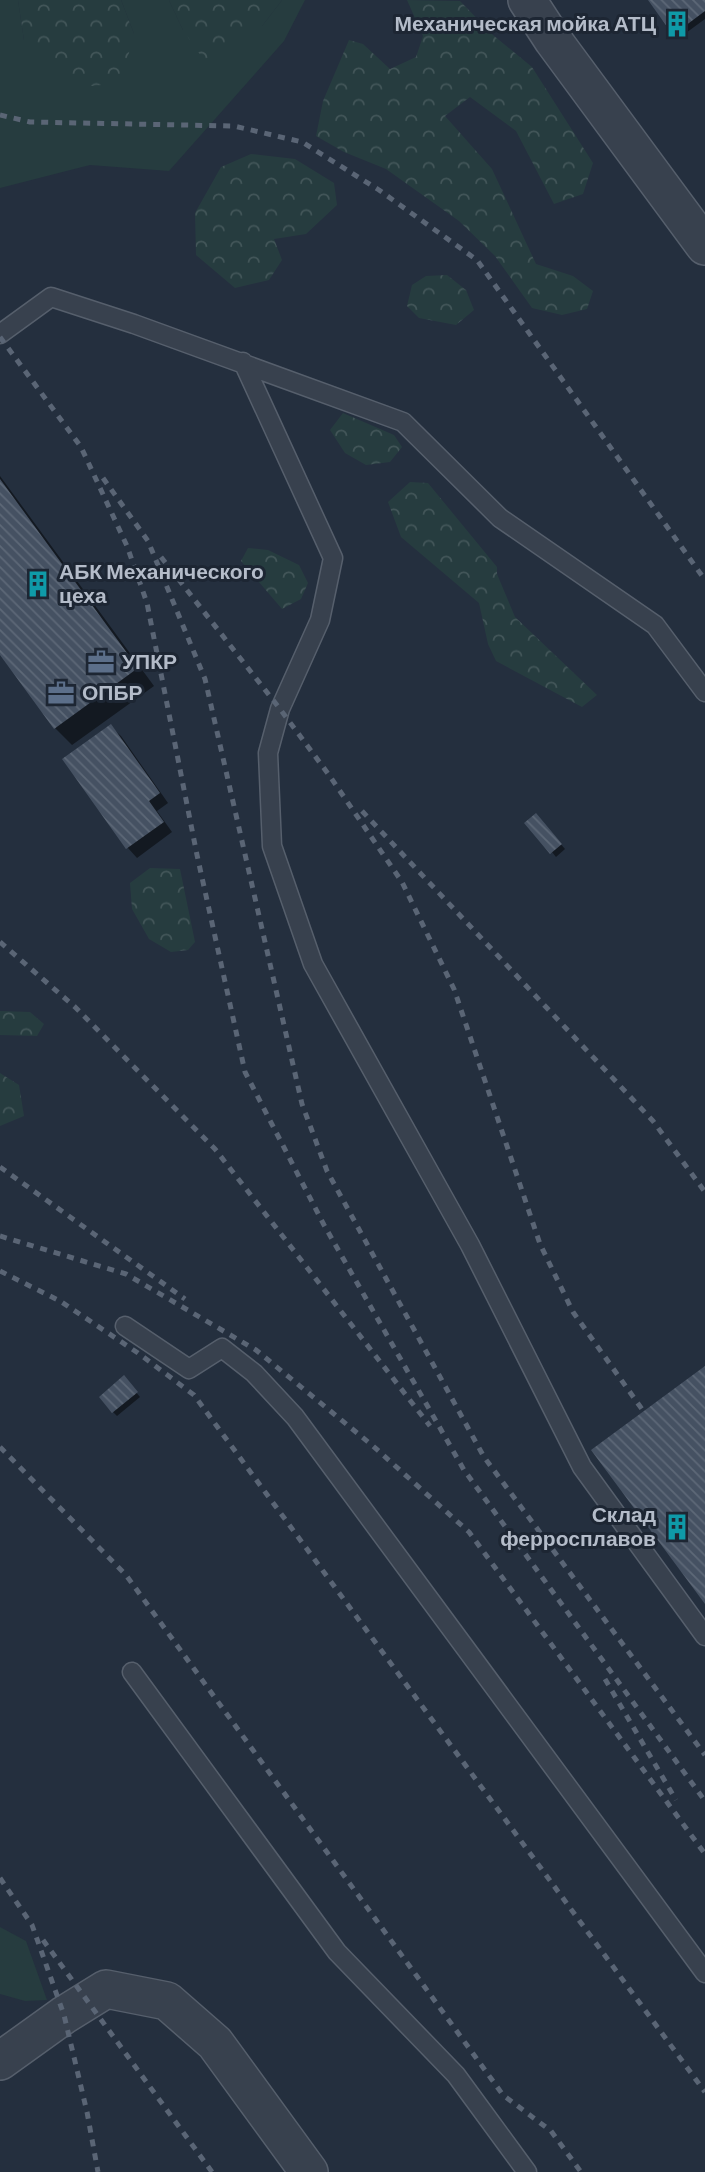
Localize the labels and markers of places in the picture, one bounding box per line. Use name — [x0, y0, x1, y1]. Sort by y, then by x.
building icon: Механическая мойка АТЦ — [662, 9, 692, 39]
place label: Механическая мойка АТЦ — [395, 10, 657, 35]
place label: АБК Механического цеха — [59, 558, 264, 607]
building icon: АБК Механического цеха — [23, 569, 53, 599]
office icon: УПКР — [86, 647, 116, 677]
place label: УПКР — [122, 648, 177, 673]
office icon: ОПБР — [46, 678, 76, 708]
place label: ОПБР — [82, 679, 143, 704]
place label: Склад ферросплавов — [500, 1501, 656, 1550]
building icon: Склад ферросплавов — [662, 1512, 692, 1542]

